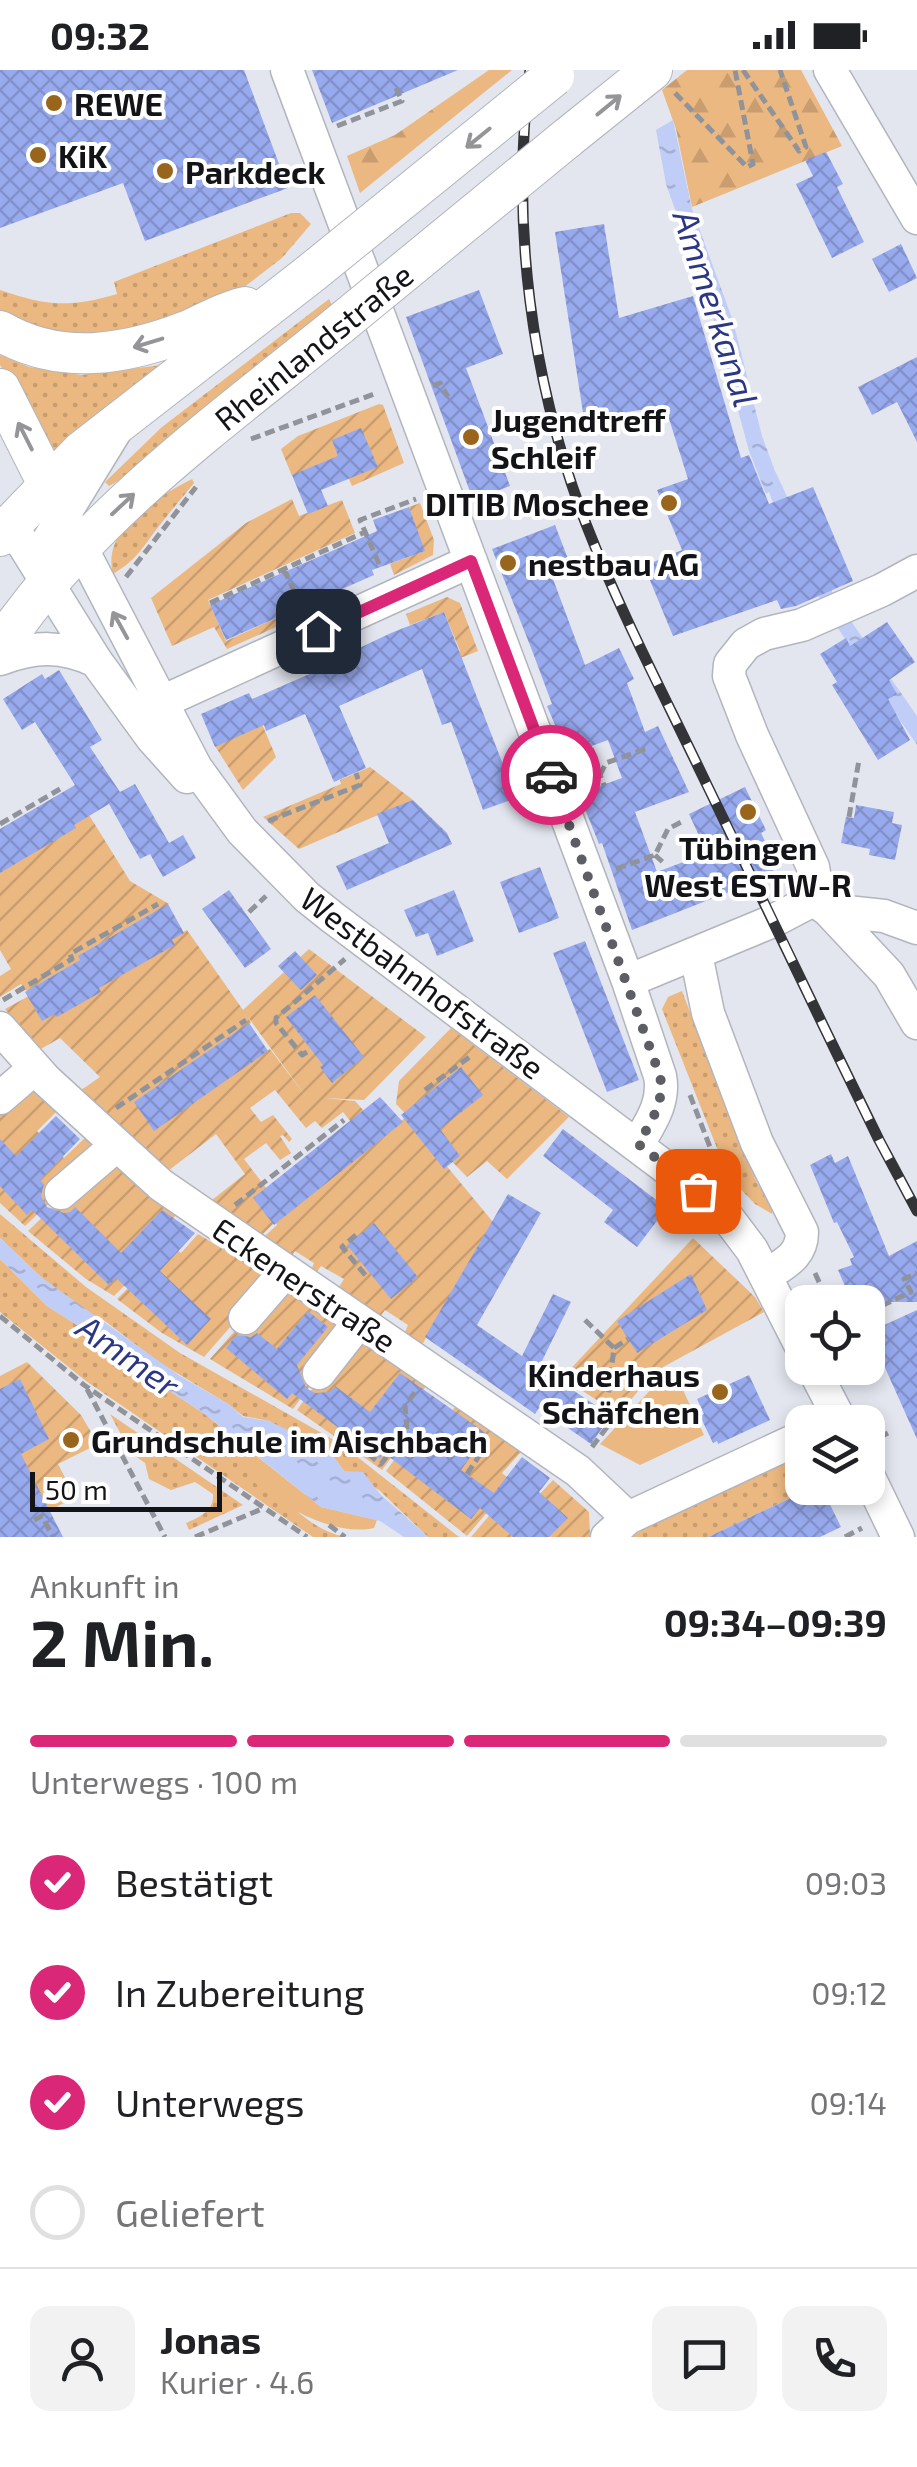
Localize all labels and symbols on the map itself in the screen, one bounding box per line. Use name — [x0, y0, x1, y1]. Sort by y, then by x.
place label: REWE — [74, 84, 163, 122]
marker: REWE — [43, 92, 65, 114]
one-way arrow — [595, 95, 622, 116]
one-way arrow — [466, 127, 492, 149]
place label: KiK — [58, 136, 108, 174]
marker: KiK — [27, 144, 49, 166]
place label: Parkdeck — [185, 152, 325, 190]
marker: Parkdeck — [154, 160, 176, 182]
water label: Ammerkanal — [665, 203, 769, 412]
street label: Rheinlandstraße — [206, 255, 420, 437]
one-way arrow — [133, 336, 164, 354]
place label: Jugendtreff Schleif — [491, 400, 666, 475]
one-way arrow — [15, 422, 34, 452]
marker: Jugendtreff Schleif — [460, 426, 482, 448]
place label: DITIB Moschee — [425, 484, 649, 522]
marker: DITIB Moschee — [658, 492, 680, 514]
one-way arrow — [111, 493, 135, 517]
place label: nestbau AG — [528, 544, 699, 582]
marker: nestbau AG — [497, 552, 519, 574]
pin — [276, 589, 361, 674]
one-way arrow — [109, 611, 129, 641]
courier — [501, 725, 601, 825]
marker: Tübingen West ESTW-R — [737, 801, 759, 823]
place label: Tübingen West ESTW-R — [644, 828, 852, 903]
street label: Westbahnhofstraße — [294, 878, 552, 1086]
pin — [656, 1149, 741, 1234]
street label: Eckenerstraße — [206, 1209, 404, 1359]
water label: Ammer — [68, 1304, 189, 1406]
place label: Kinderhaus Schäfchen — [527, 1355, 700, 1430]
marker: Kinderhaus Schäfchen — [709, 1381, 731, 1403]
place label: Grundschule im Aischbach — [91, 1421, 488, 1459]
marker: Grundschule im Aischbach — [60, 1429, 82, 1451]
scale bar — [30, 1467, 222, 1512]

